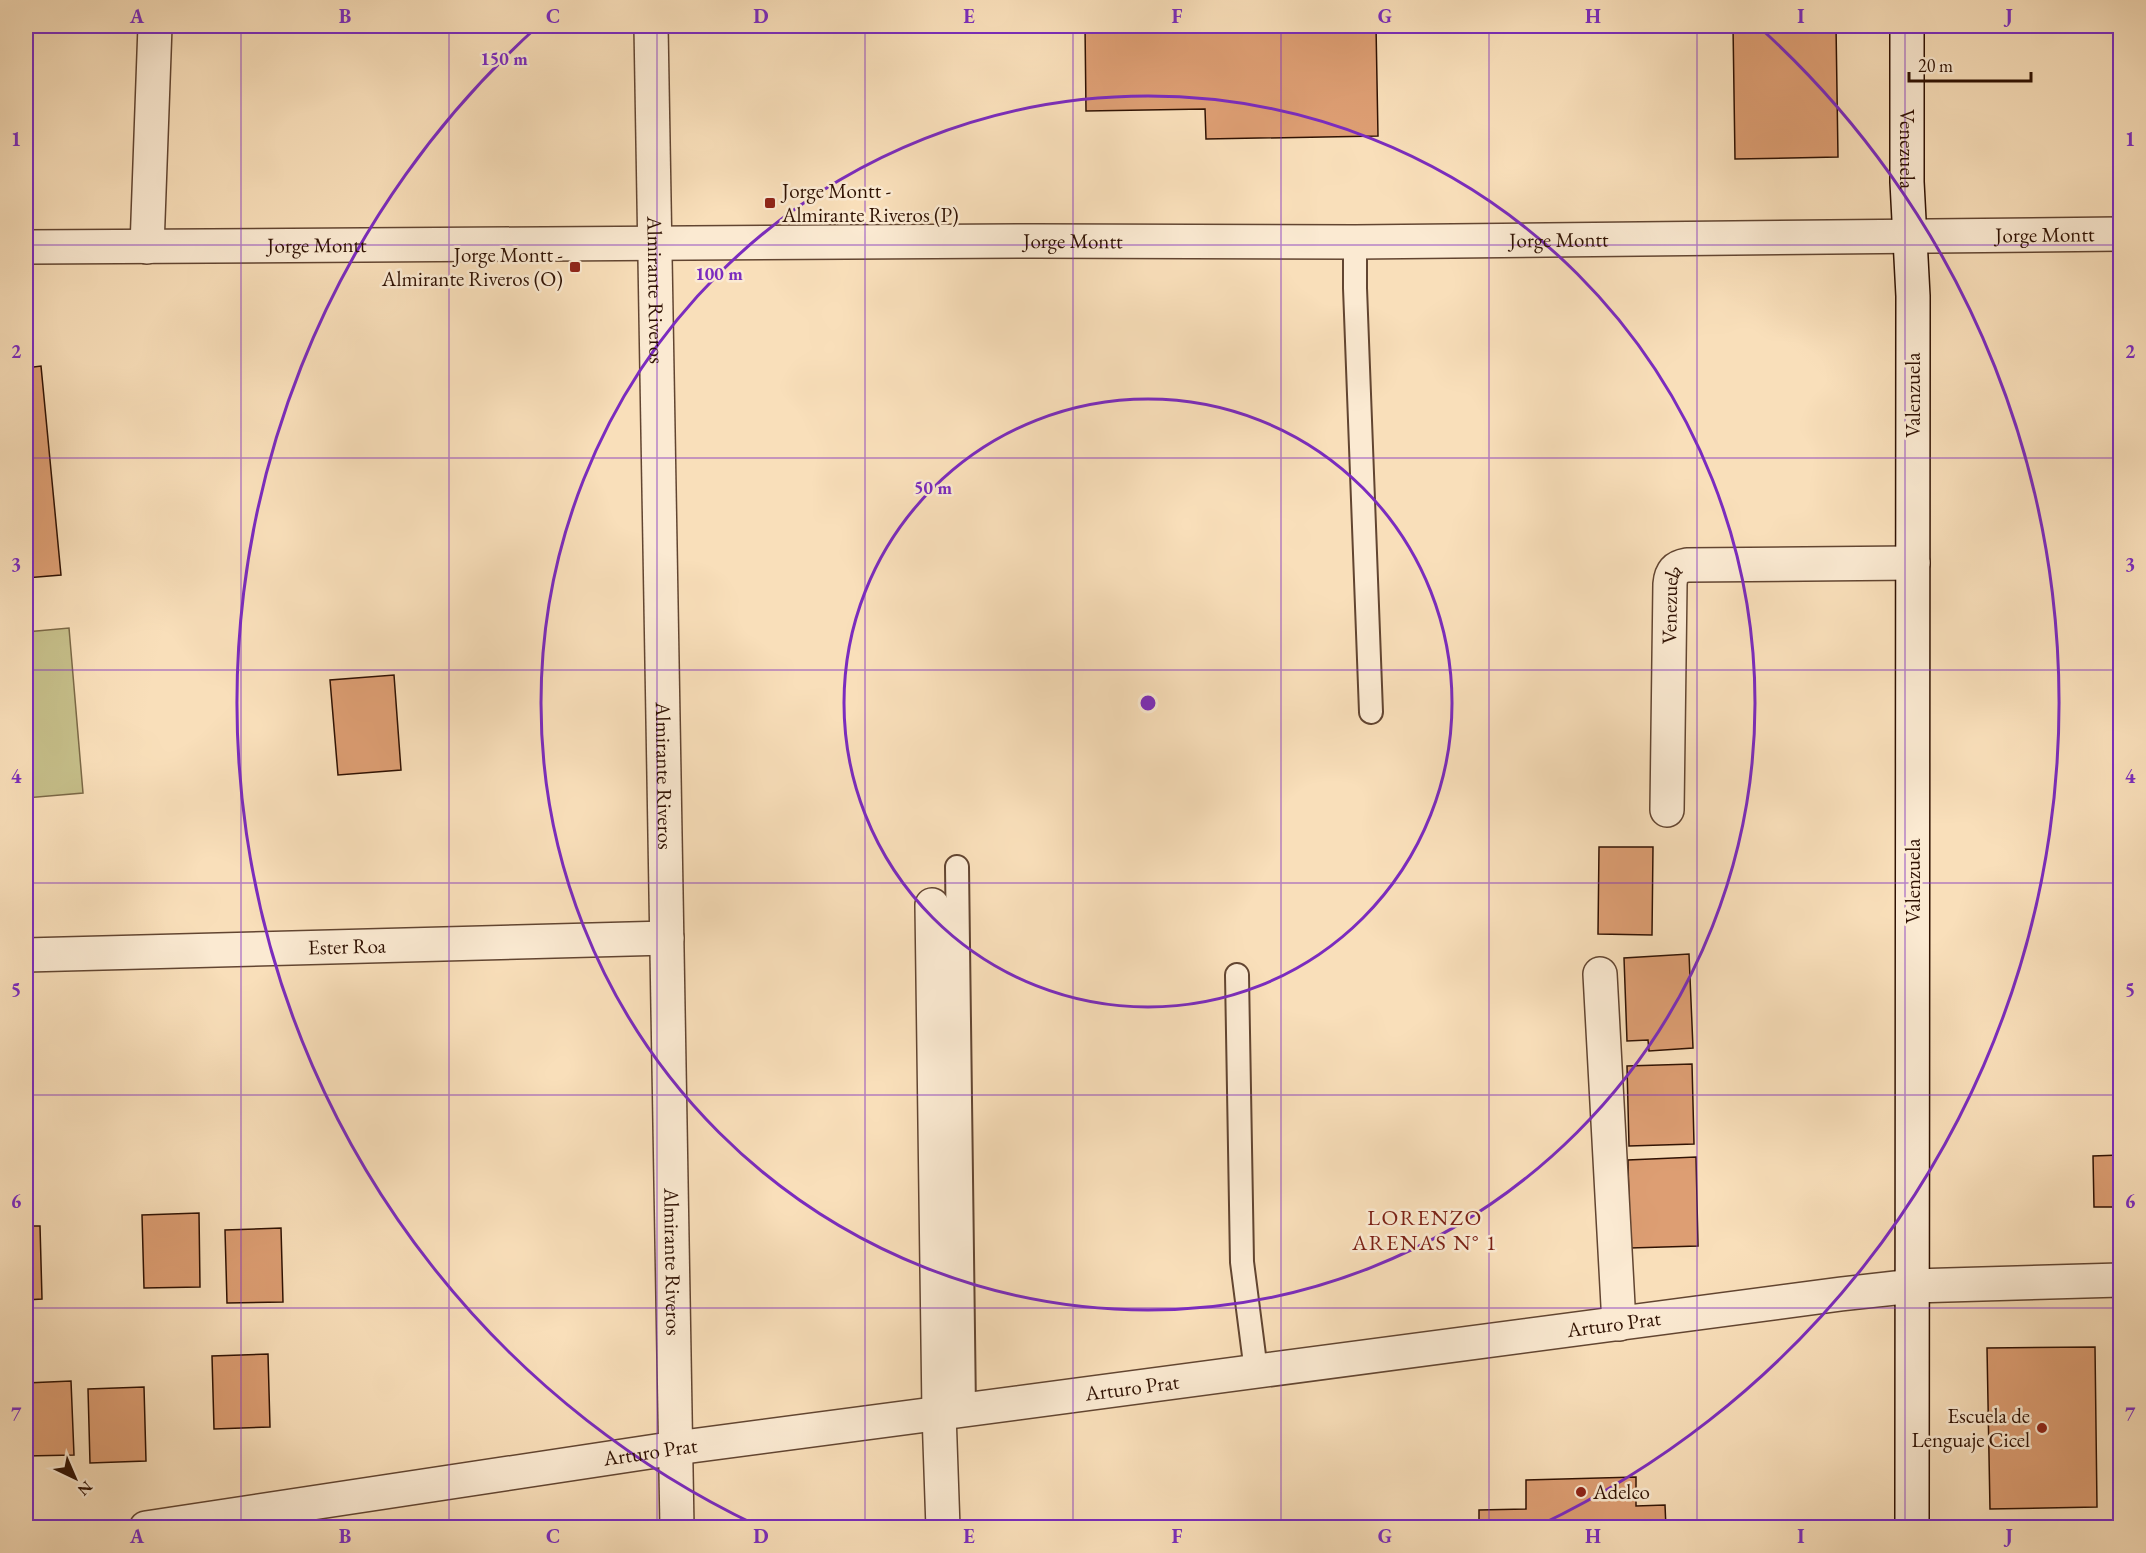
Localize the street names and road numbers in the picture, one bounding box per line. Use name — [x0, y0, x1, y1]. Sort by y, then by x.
street label: Venezuela — [1894, 109, 1921, 190]
street label: Almirante Riveros — [641, 215, 671, 364]
street label: Jorge Montt — [1993, 220, 2095, 248]
street label: Jorge Montt — [1507, 225, 1609, 253]
street label: Jorge Montt — [1021, 227, 1123, 254]
street label: Jorge Montt — [265, 231, 367, 259]
street label: Valenzuela — [1899, 352, 1926, 438]
street label: Venezuela — [1655, 556, 1688, 644]
street label: Almirante Riveros — [650, 701, 679, 850]
street label: Valenzuela — [1899, 838, 1926, 924]
street label: Ester Roa — [308, 931, 387, 961]
street label: Almirante Riveros — [658, 1187, 688, 1336]
street label: Arturo Prat — [1564, 1304, 1663, 1343]
street label: Arturo Prat — [1082, 1368, 1181, 1407]
street label: Arturo Prat — [600, 1431, 699, 1472]

